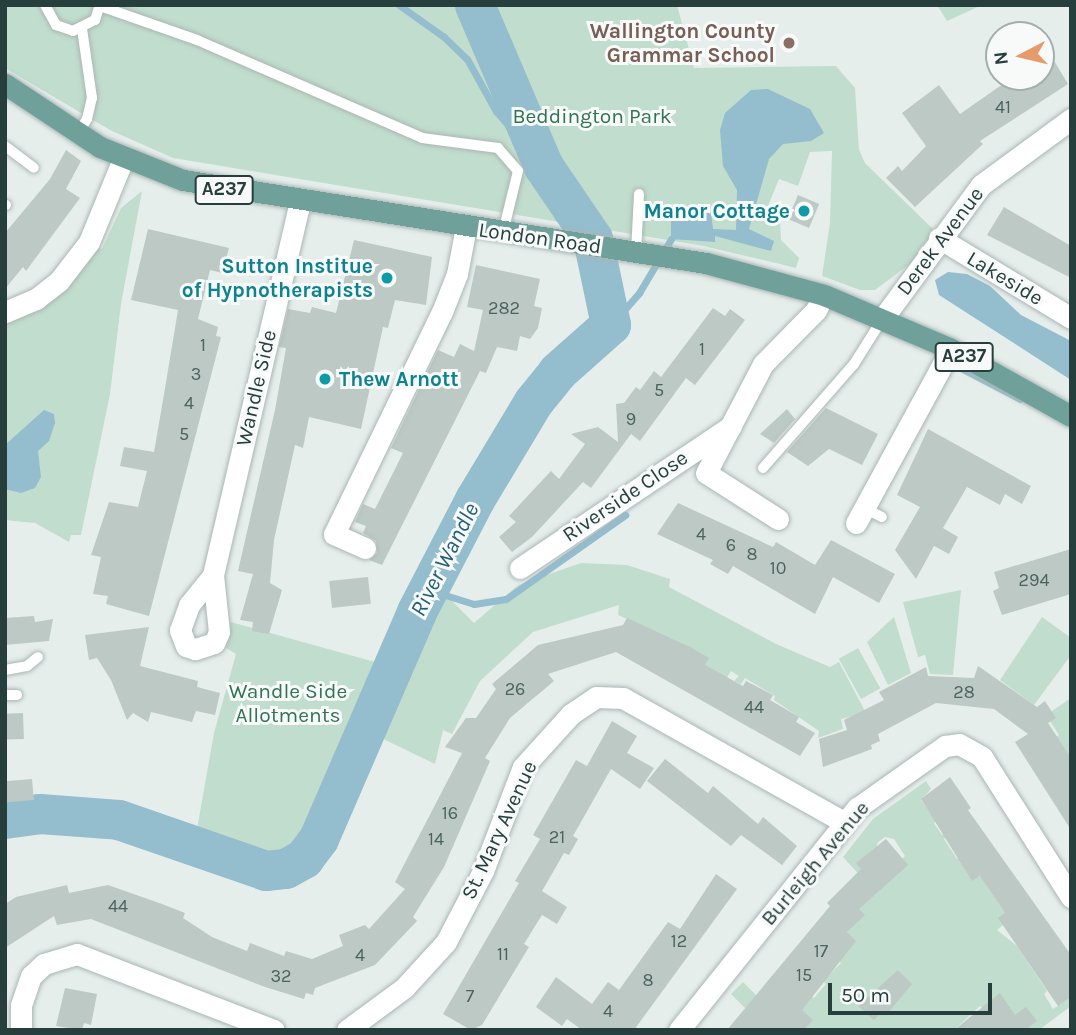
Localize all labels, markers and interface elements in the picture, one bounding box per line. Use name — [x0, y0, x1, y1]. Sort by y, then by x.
place label: Wallington County Grammar School — [590, 18, 775, 68]
north arrow — [985, 21, 1055, 91]
marker: Wallington County Grammar School — [781, 35, 797, 51]
text: N — [989, 50, 1013, 66]
house number: 41 — [995, 96, 1011, 118]
park label: Beddington Park — [512, 103, 672, 129]
road number: A237 — [194, 174, 254, 206]
street label: Derek Avenue — [891, 182, 989, 300]
place label: Manor Cottage — [643, 198, 790, 224]
marker: Manor Cottage — [796, 203, 812, 219]
street label: London Road — [477, 217, 603, 259]
street label: Lakeside — [962, 245, 1048, 311]
place label: Sutton Institue of Hypnotherapists — [182, 253, 373, 303]
marker: Sutton Institue of Hypnotherapists — [379, 270, 395, 286]
house number: 282 — [488, 297, 520, 319]
street label: Wandle Side — [230, 327, 282, 449]
house number: 1 — [200, 334, 206, 356]
house number: 1 — [699, 338, 705, 360]
road number: A237 — [934, 342, 994, 372]
house number: 3 — [191, 363, 201, 385]
place label: Thew Arnott — [339, 366, 459, 392]
marker: Thew Arnott — [317, 371, 333, 387]
house number: 5 — [654, 379, 664, 401]
house number: 4 — [184, 392, 194, 414]
house number: 9 — [626, 408, 636, 430]
house number: 5 — [179, 423, 189, 445]
street label: Riverside Close — [558, 445, 692, 547]
water label: River Wandle — [405, 499, 485, 621]
house number: 4 — [696, 523, 706, 545]
house number: 6 — [726, 534, 736, 556]
house number: 8 — [746, 543, 758, 565]
house number: 10 — [770, 557, 786, 579]
house number: 294 — [1019, 569, 1049, 591]
park label: Wandle Side Allotments — [229, 678, 347, 728]
house number: 26 — [505, 678, 525, 700]
house number: 28 — [953, 681, 975, 703]
house number: 44 — [744, 696, 764, 718]
street label: St. Mary Avenue — [456, 757, 542, 903]
street label: Burleigh Avenue — [756, 796, 874, 930]
house number: 16 — [442, 802, 458, 824]
house number: 21 — [549, 826, 565, 848]
house number: 14 — [428, 828, 444, 850]
house number: 44 — [108, 895, 128, 917]
house number: 12 — [671, 930, 687, 952]
house number: 17 — [814, 940, 828, 962]
house number: 11 — [497, 943, 509, 965]
house number: 4 — [355, 944, 365, 966]
house number: 15 — [796, 964, 812, 986]
house number: 32 — [270, 965, 292, 987]
scale bar — [831, 968, 996, 1012]
house number: 8 — [642, 969, 654, 991]
text: 50 m — [841, 983, 890, 1007]
house number: 7 — [466, 985, 474, 1007]
house number: 4 — [603, 1000, 613, 1022]

